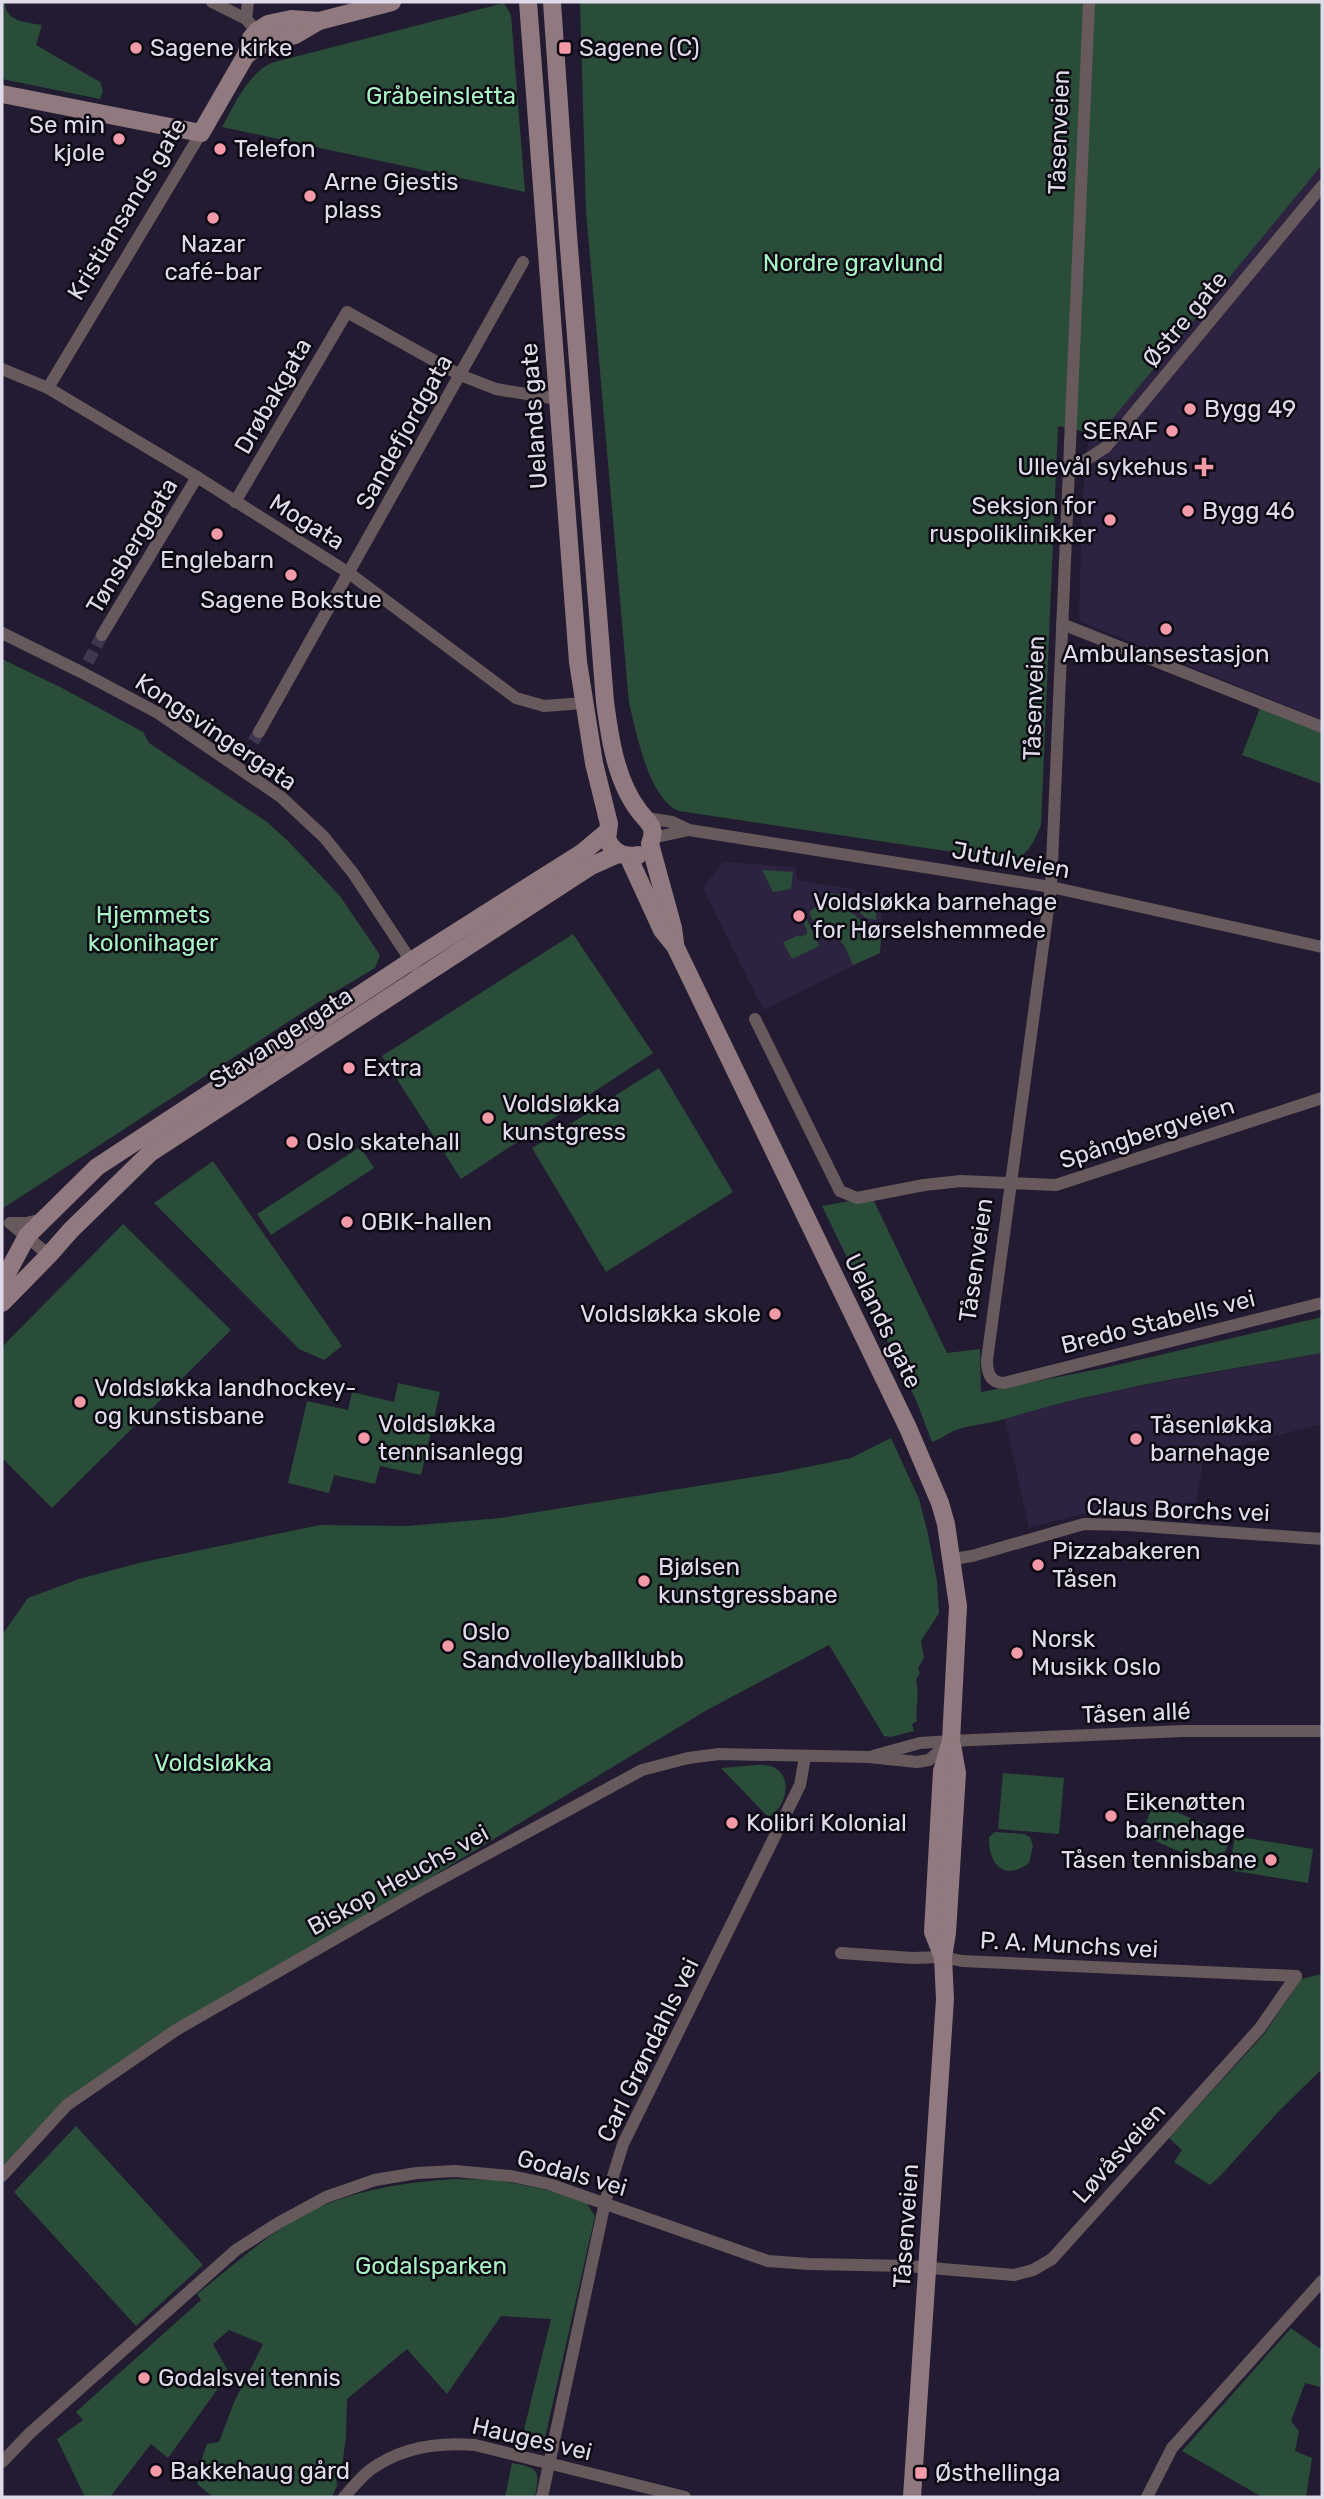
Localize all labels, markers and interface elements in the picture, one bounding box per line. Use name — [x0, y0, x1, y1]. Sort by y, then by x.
place label: Sagene kirke — [150, 34, 292, 62]
place label: Sagene (C) — [579, 34, 700, 62]
marker: Sagene kirke — [128, 40, 144, 56]
marker: Sagene (C) — [557, 40, 573, 56]
street label: Tåsenveien — [1043, 69, 1075, 195]
park label: Gråbeinsletta — [366, 82, 516, 110]
place label: Se min kjole — [29, 111, 105, 167]
street label: Kristiansands gate — [62, 113, 192, 305]
marker: Se min kjole — [111, 131, 127, 147]
place label: Telefon — [234, 135, 316, 163]
marker: Telefon — [212, 141, 228, 157]
place label: Arne Gjestis plass — [324, 168, 459, 224]
marker: Arne Gjestis plass — [302, 188, 318, 204]
marker: Nazar café-bar — [205, 210, 221, 226]
place label: Nazar café-bar — [164, 230, 262, 286]
park label: Nordre gravlund — [763, 249, 943, 277]
street label: Østre gate — [1137, 265, 1233, 373]
street label: Drøbakgata — [229, 333, 317, 459]
street label: Uelands gate — [515, 342, 553, 490]
street label: Sandefjordgata — [350, 350, 458, 514]
place label: Bygg 49 — [1204, 395, 1296, 423]
marker: Bygg 49 — [1182, 401, 1198, 417]
place label: SERAF — [1083, 417, 1158, 445]
marker: SERAF — [1164, 423, 1180, 439]
place label: Ullevål sykehus — [1017, 453, 1188, 481]
marker: Ullevål sykehus — [1194, 457, 1214, 477]
street label: Tønsberggata — [81, 473, 183, 619]
street label: Mogata — [264, 488, 350, 556]
place label: Seksjon for ruspoliklinikker — [929, 492, 1096, 548]
place label: Bygg 46 — [1202, 497, 1295, 525]
marker: Bygg 46 — [1180, 503, 1196, 519]
marker: Seksjon for ruspoliklinikker — [1102, 512, 1118, 528]
marker: Englebarn — [209, 526, 225, 542]
place label: Englebarn — [160, 546, 274, 574]
marker: Sagene Bokstue — [283, 567, 299, 583]
place label: Sagene Bokstue — [200, 586, 382, 614]
marker: Ambulansestasjon — [1158, 621, 1174, 637]
street label: Tåsenveien — [1018, 635, 1050, 761]
place label: Ambulansestasjon — [1063, 640, 1269, 668]
street label: Kongsvingergata — [130, 668, 302, 796]
street label: Jutulveien — [950, 836, 1072, 884]
place label: Voldsløkka barnehage for Hørselshemmede — [813, 888, 1057, 944]
park label: Hjemmets kolonihager — [88, 901, 218, 957]
marker: Voldsløkka barnehage for Hørselshemmede — [791, 908, 807, 924]
street label: Stavangergata — [204, 981, 358, 1095]
place label: Extra — [363, 1054, 422, 1082]
marker: Extra — [341, 1060, 357, 1076]
place label: Voldsløkka kunstgress — [502, 1090, 626, 1146]
street label: Spångbergveien — [1056, 1092, 1238, 1174]
marker: Voldsløkka kunstgress — [480, 1110, 496, 1126]
place label: Oslo skatehall — [306, 1128, 460, 1156]
marker: Oslo skatehall — [284, 1134, 300, 1150]
street label: Tåsenveien — [953, 1196, 999, 1324]
place label: OBIK-hallen — [361, 1208, 492, 1236]
marker: OBIK-hallen — [339, 1214, 355, 1230]
street label: Uelands gate — [838, 1249, 928, 1393]
street label: Bredo Stabells vei — [1058, 1284, 1258, 1360]
place label: Voldsløkka skole — [580, 1300, 761, 1328]
marker: Voldsløkka skole — [767, 1306, 783, 1322]
place label: Voldsløkka landhockey- og kunstisbane — [94, 1374, 357, 1430]
marker: Voldsløkka landhockey- og kunstisbane — [72, 1394, 88, 1410]
place label: Voldsløkka tennisanlegg — [378, 1410, 524, 1466]
place label: Tåsenløkka barnehage — [1150, 1411, 1273, 1467]
marker: Voldsløkka tennisanlegg — [356, 1430, 372, 1446]
marker: Tåsenløkka barnehage — [1128, 1431, 1144, 1447]
street label: Claus Borchs vei — [1086, 1493, 1270, 1527]
place label: Pizzabakeren Tåsen — [1052, 1537, 1201, 1593]
place label: Bjølsen kunstgressbane — [658, 1553, 838, 1609]
marker: Pizzabakeren Tåsen — [1030, 1557, 1046, 1573]
marker: Bjølsen kunstgressbane — [636, 1573, 652, 1589]
place label: Oslo Sandvolleyballklubb — [462, 1618, 684, 1674]
place label: Norsk Musikk Oslo — [1031, 1625, 1161, 1681]
marker: Oslo Sandvolleyballklubb — [440, 1638, 456, 1654]
marker: Norsk Musikk Oslo — [1009, 1645, 1025, 1661]
street label: Tåsen allé — [1081, 1697, 1191, 1729]
park label: Voldsløkka — [154, 1749, 272, 1777]
place label: Eikenøtten barnehage — [1125, 1788, 1246, 1844]
marker: Eikenøtten barnehage — [1103, 1808, 1119, 1824]
place label: Kolibri Kolonial — [746, 1809, 907, 1837]
marker: Kolibri Kolonial — [724, 1815, 740, 1831]
street label: Biskop Heuchs vei — [303, 1819, 493, 1941]
place label: Tåsen tennisbane — [1061, 1846, 1257, 1874]
marker: Tåsen tennisbane — [1263, 1852, 1279, 1868]
street label: P. A. Munchs vei — [979, 1926, 1159, 1964]
street label: Carl Grøndahls vei — [591, 1953, 705, 2147]
street label: Løvåsveien — [1067, 2097, 1171, 2209]
street label: Godals vei — [514, 2144, 630, 2202]
street label: Tåsenveien — [888, 2163, 924, 2289]
park label: Godalsparken — [355, 2252, 507, 2280]
place label: Godalsvei tennis — [158, 2364, 341, 2392]
marker: Godalsvei tennis — [136, 2370, 152, 2386]
street label: Hauges vei — [469, 2412, 595, 2466]
place label: Bakkehaug gård — [170, 2457, 350, 2485]
place label: Østhellinga — [935, 2459, 1061, 2487]
marker: Bakkehaug gård — [148, 2463, 164, 2479]
marker: Østhellinga — [913, 2465, 929, 2481]

